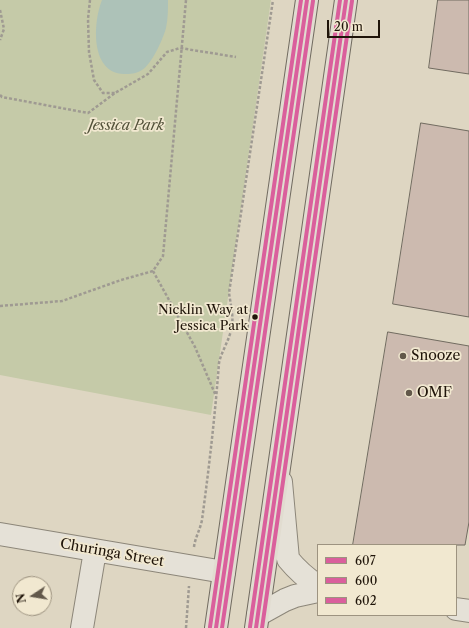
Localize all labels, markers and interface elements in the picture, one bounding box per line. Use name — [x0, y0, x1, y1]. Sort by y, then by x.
scale bar — [329, 12, 382, 38]
text: 20 m — [334, 19, 363, 34]
park label: Jessica Park — [88, 118, 164, 134]
place label: Nicklin Way at Jessica Park — [158, 302, 248, 333]
marker: Nicklin Way at Jessica Park — [250, 312, 260, 322]
place label: Snooze — [411, 348, 460, 364]
marker: Snooze — [398, 351, 408, 361]
place label: OMF — [417, 385, 452, 401]
marker: OMF — [404, 388, 414, 398]
street label: Churinga Street — [59, 536, 165, 570]
legend — [317, 544, 457, 616]
text: 607 — [355, 553, 376, 568]
text: 600 — [355, 573, 377, 588]
north arrow — [12, 576, 52, 616]
text: N — [13, 592, 29, 604]
text: 602 — [355, 593, 377, 608]

